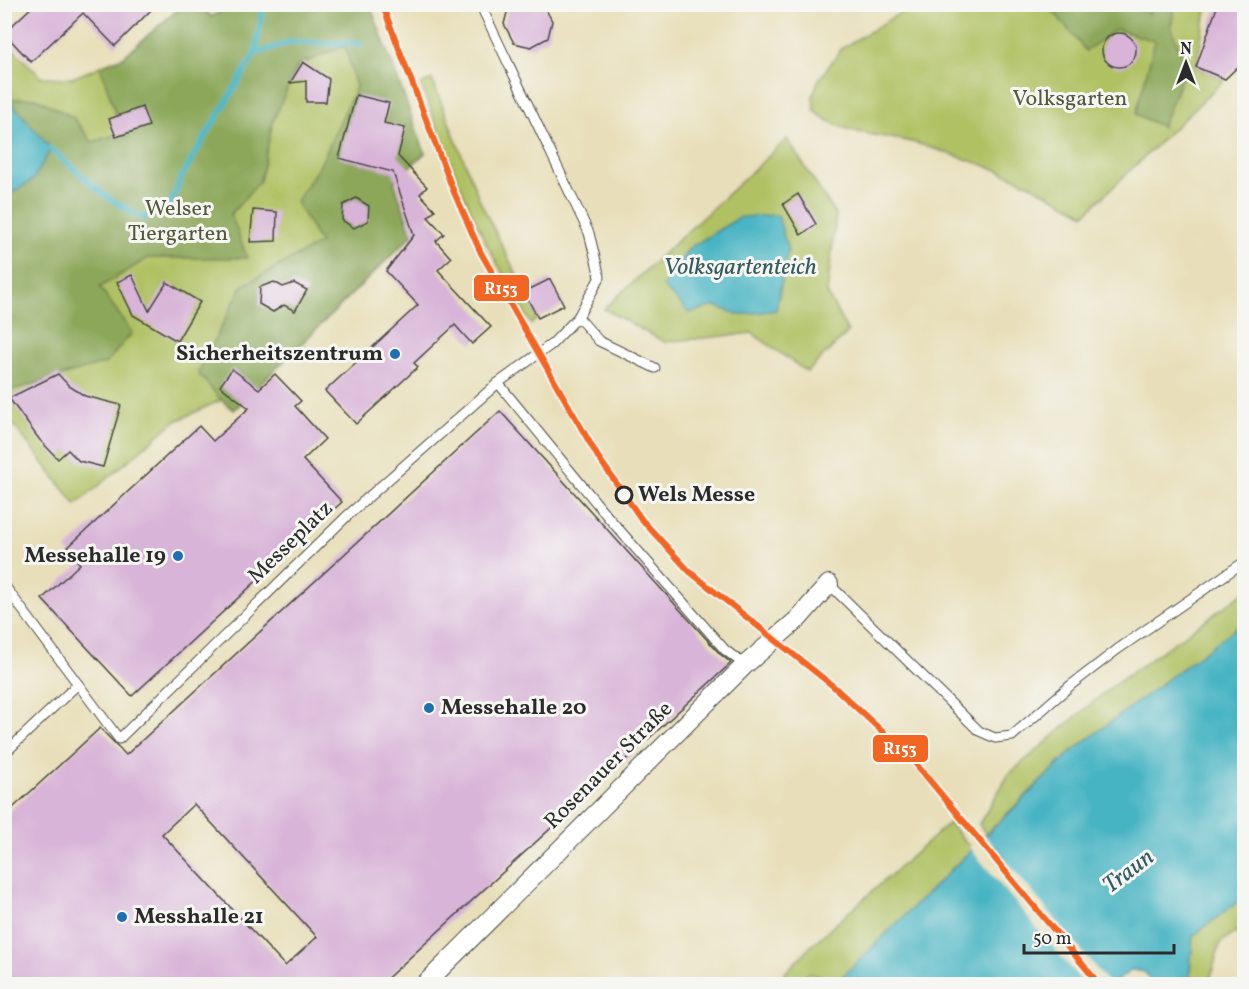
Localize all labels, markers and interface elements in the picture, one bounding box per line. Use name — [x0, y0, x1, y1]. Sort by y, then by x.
north arrow — [1156, 33, 1216, 93]
text: N — [1180, 39, 1192, 61]
park label: Volksgarten — [1013, 84, 1127, 115]
park label: Welser Tiergarten — [128, 194, 228, 250]
water label: Volksgartenteich — [663, 251, 817, 285]
line badge: R153 — [473, 274, 530, 302]
text: R153 — [484, 279, 518, 301]
place label: Sicherheitszentrum — [176, 339, 383, 370]
marker: Sicherheitszentrum — [388, 347, 402, 361]
place label: Wels Messe — [638, 480, 755, 511]
marker: Wels Messe — [615, 486, 633, 504]
street label: Messeplatz — [241, 494, 341, 592]
place label: Messehalle 19 — [24, 541, 166, 572]
marker: Messehalle 19 — [171, 549, 185, 563]
place label: Messehalle 20 — [441, 693, 587, 724]
street label: Rosenauer Straße — [538, 695, 680, 837]
marker: Messehalle 20 — [422, 701, 436, 715]
line badge: R153 — [872, 734, 929, 763]
text: R153 — [883, 739, 917, 761]
water label: Traun — [1096, 841, 1162, 903]
place label: Messhalle 21 — [134, 902, 264, 933]
marker: Messhalle 21 — [115, 910, 129, 924]
scale bar — [1024, 917, 1174, 955]
text: 50 m — [1033, 927, 1072, 952]

